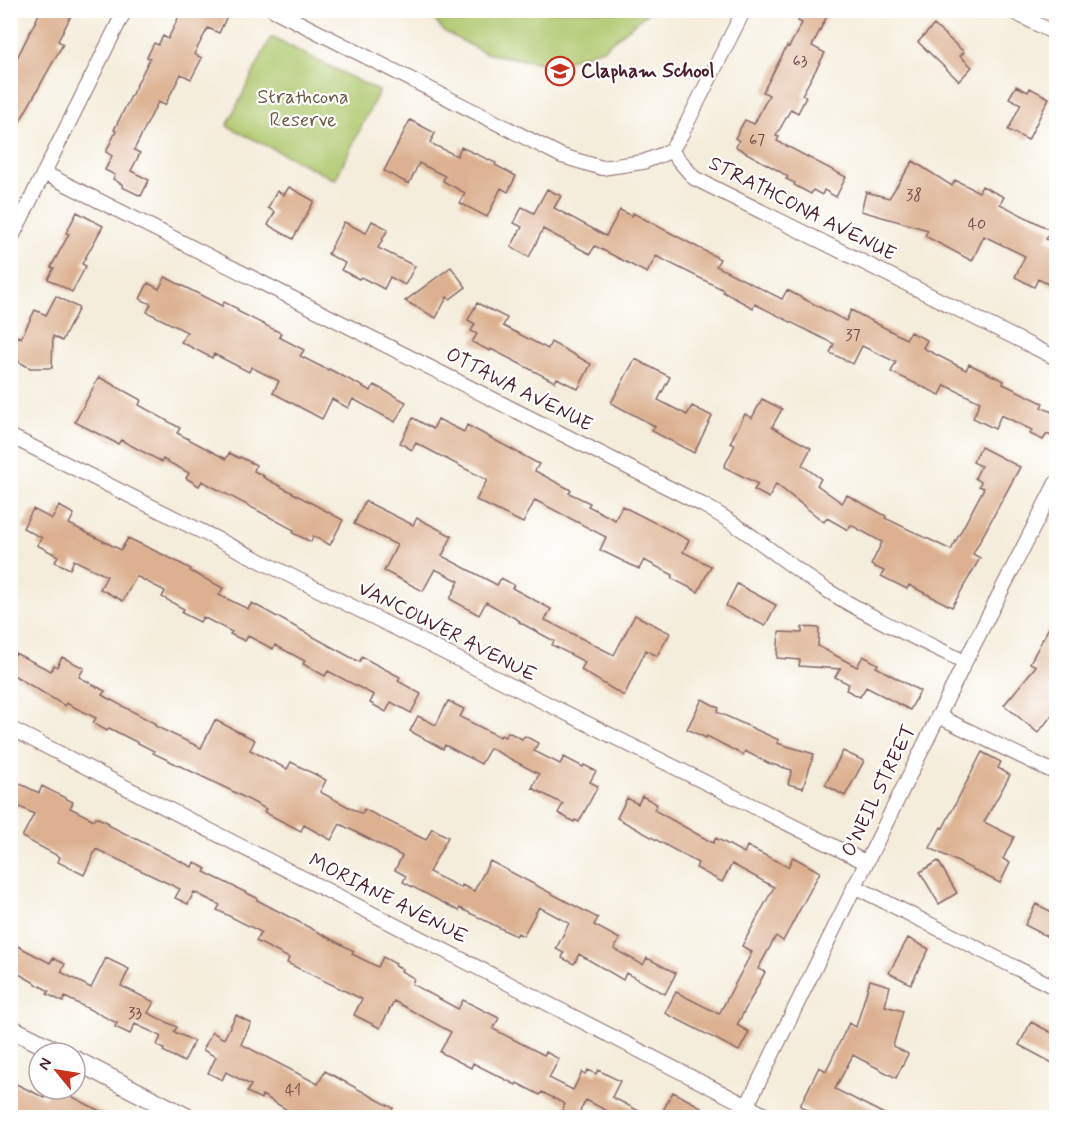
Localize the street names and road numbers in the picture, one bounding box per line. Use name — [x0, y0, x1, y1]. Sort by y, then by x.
street label: STRATHCONA AVENUE — [704, 150, 900, 268]
street label: OTTAWA AVENUE — [441, 341, 597, 439]
street label: VANCOUVER AVENUE — [353, 575, 541, 689]
street label: O'NEIL STREET — [835, 720, 923, 862]
street label: MORIANE AVENUE — [304, 847, 472, 951]

